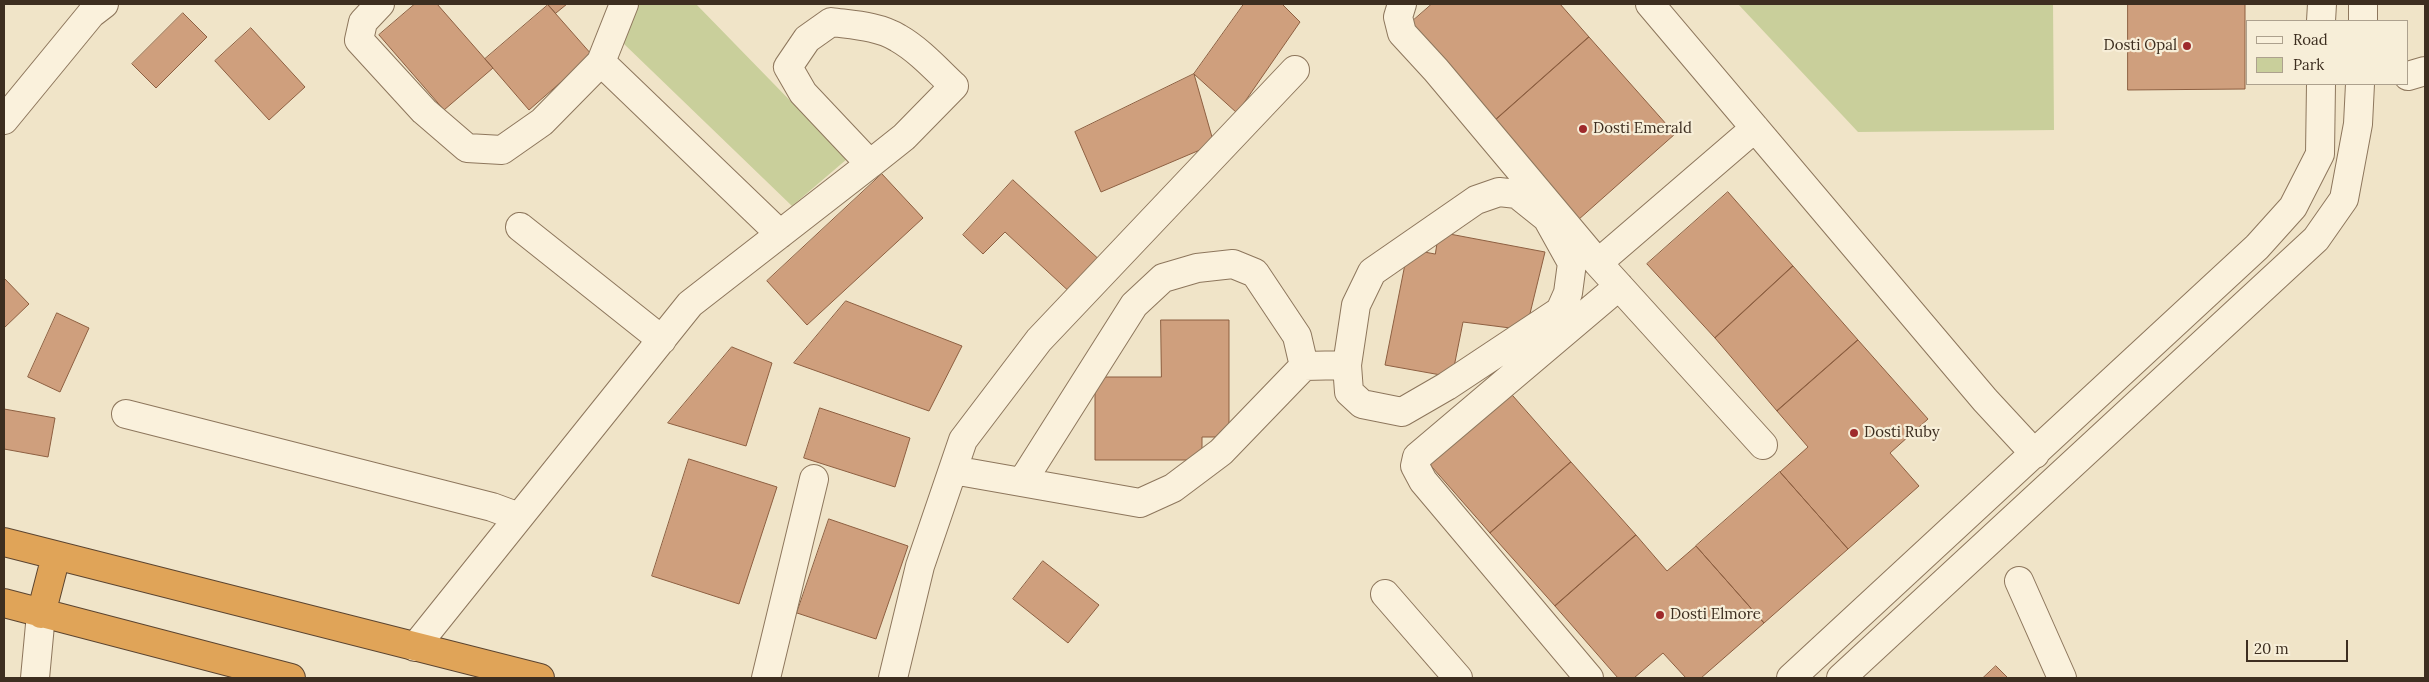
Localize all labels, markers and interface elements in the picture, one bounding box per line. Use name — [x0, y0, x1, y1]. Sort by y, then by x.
legend — [2246, 20, 2409, 85]
text: Road — [2293, 30, 2328, 49]
place label: Dosti Opal — [2103, 37, 2177, 55]
marker: Dosti Opal — [2181, 40, 2193, 52]
text: Park — [2293, 55, 2324, 74]
place label: Dosti Emerald — [1593, 120, 1692, 138]
marker: Dosti Emerald — [1577, 123, 1589, 135]
place label: Dosti Ruby — [1864, 424, 1940, 442]
marker: Dosti Ruby — [1848, 427, 1860, 439]
place label: Dosti Elmore — [1670, 606, 1761, 624]
marker: Dosti Elmore — [1654, 609, 1666, 621]
scale bar — [2249, 630, 2352, 662]
text: 20 m — [2254, 639, 2289, 658]

